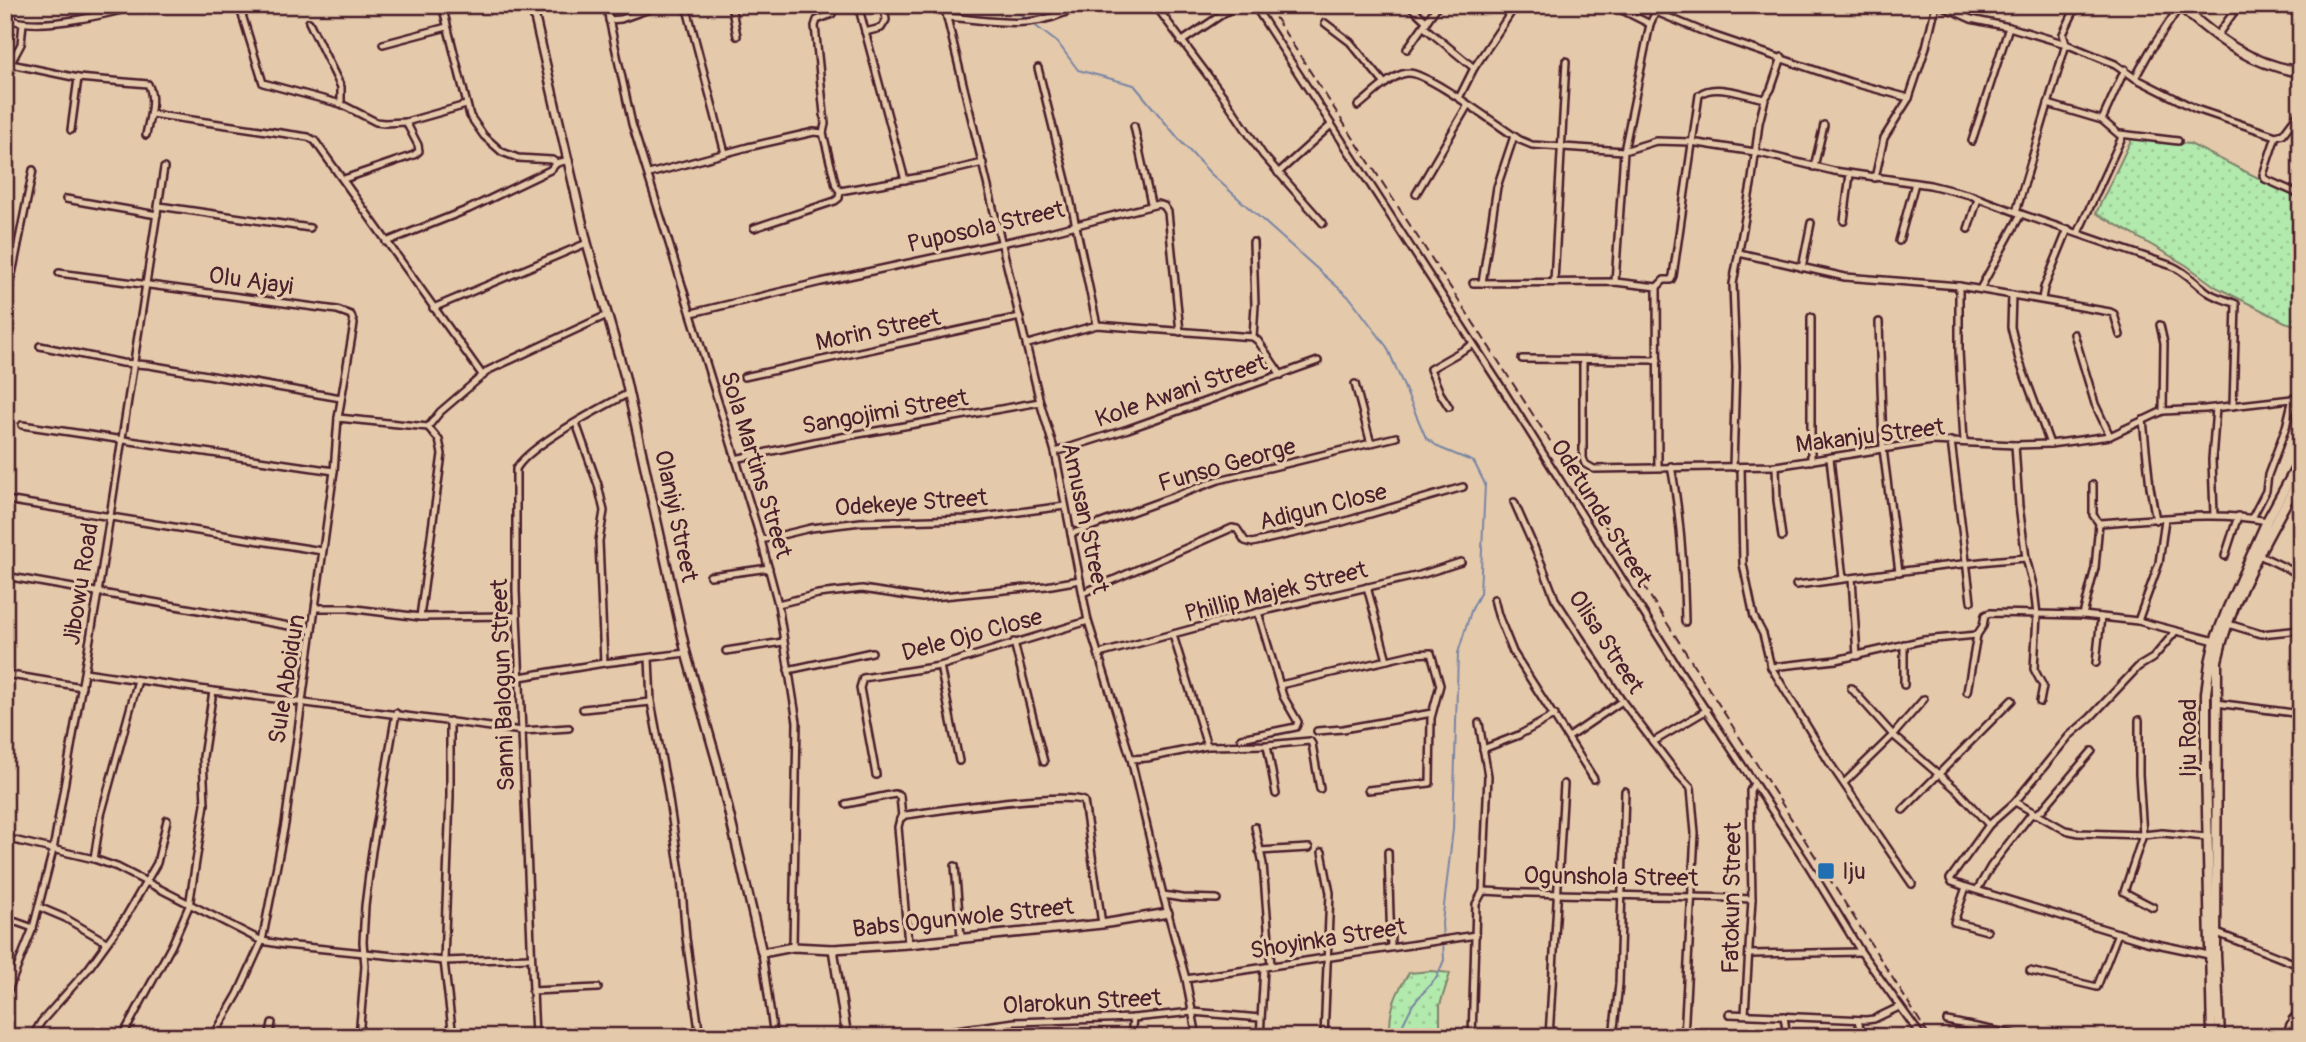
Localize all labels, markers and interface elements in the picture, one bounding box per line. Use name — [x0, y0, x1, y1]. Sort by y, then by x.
street label: Puposola Street — [905, 195, 1068, 259]
street label: Olu Ajayi — [207, 261, 295, 301]
street label: Morin Street — [813, 303, 943, 357]
street label: Kole Awani Street — [1091, 348, 1271, 434]
street label: Sola Martins Street — [714, 368, 798, 562]
street label: Sangojimi Street — [800, 383, 971, 441]
street label: Makanju Street — [1794, 412, 1946, 460]
street label: Funso George — [1155, 432, 1299, 498]
street label: Odetunde Street — [1544, 434, 1658, 592]
street label: Amusan Street — [1055, 440, 1115, 596]
street label: Olaniyi Street — [648, 447, 704, 585]
street label: Adigun Close — [1256, 477, 1390, 537]
street label: Odekeye Street — [834, 483, 989, 523]
street label: Jibowu Road — [57, 521, 105, 647]
street label: Phillip Majek Street — [1182, 555, 1371, 629]
street label: Sanni Balogun Street — [485, 578, 521, 792]
street label: Olisa Street — [1562, 585, 1650, 699]
street label: Dele Ojo Close — [898, 602, 1046, 668]
street label: Sule Aboidun — [262, 612, 312, 746]
street label: Iju Road — [2174, 699, 2203, 777]
street label: Fatokun Street — [1716, 821, 1748, 974]
place label: Iju — [1842, 857, 1866, 886]
street label: Ogunshola Street — [1523, 861, 1699, 893]
marker: Iju — [1816, 861, 1836, 881]
street label: Babs Ogunwole Street — [851, 892, 1075, 944]
street label: Shoyinka Street — [1248, 912, 1408, 966]
street label: Olarokun Street — [1002, 983, 1162, 1021]

